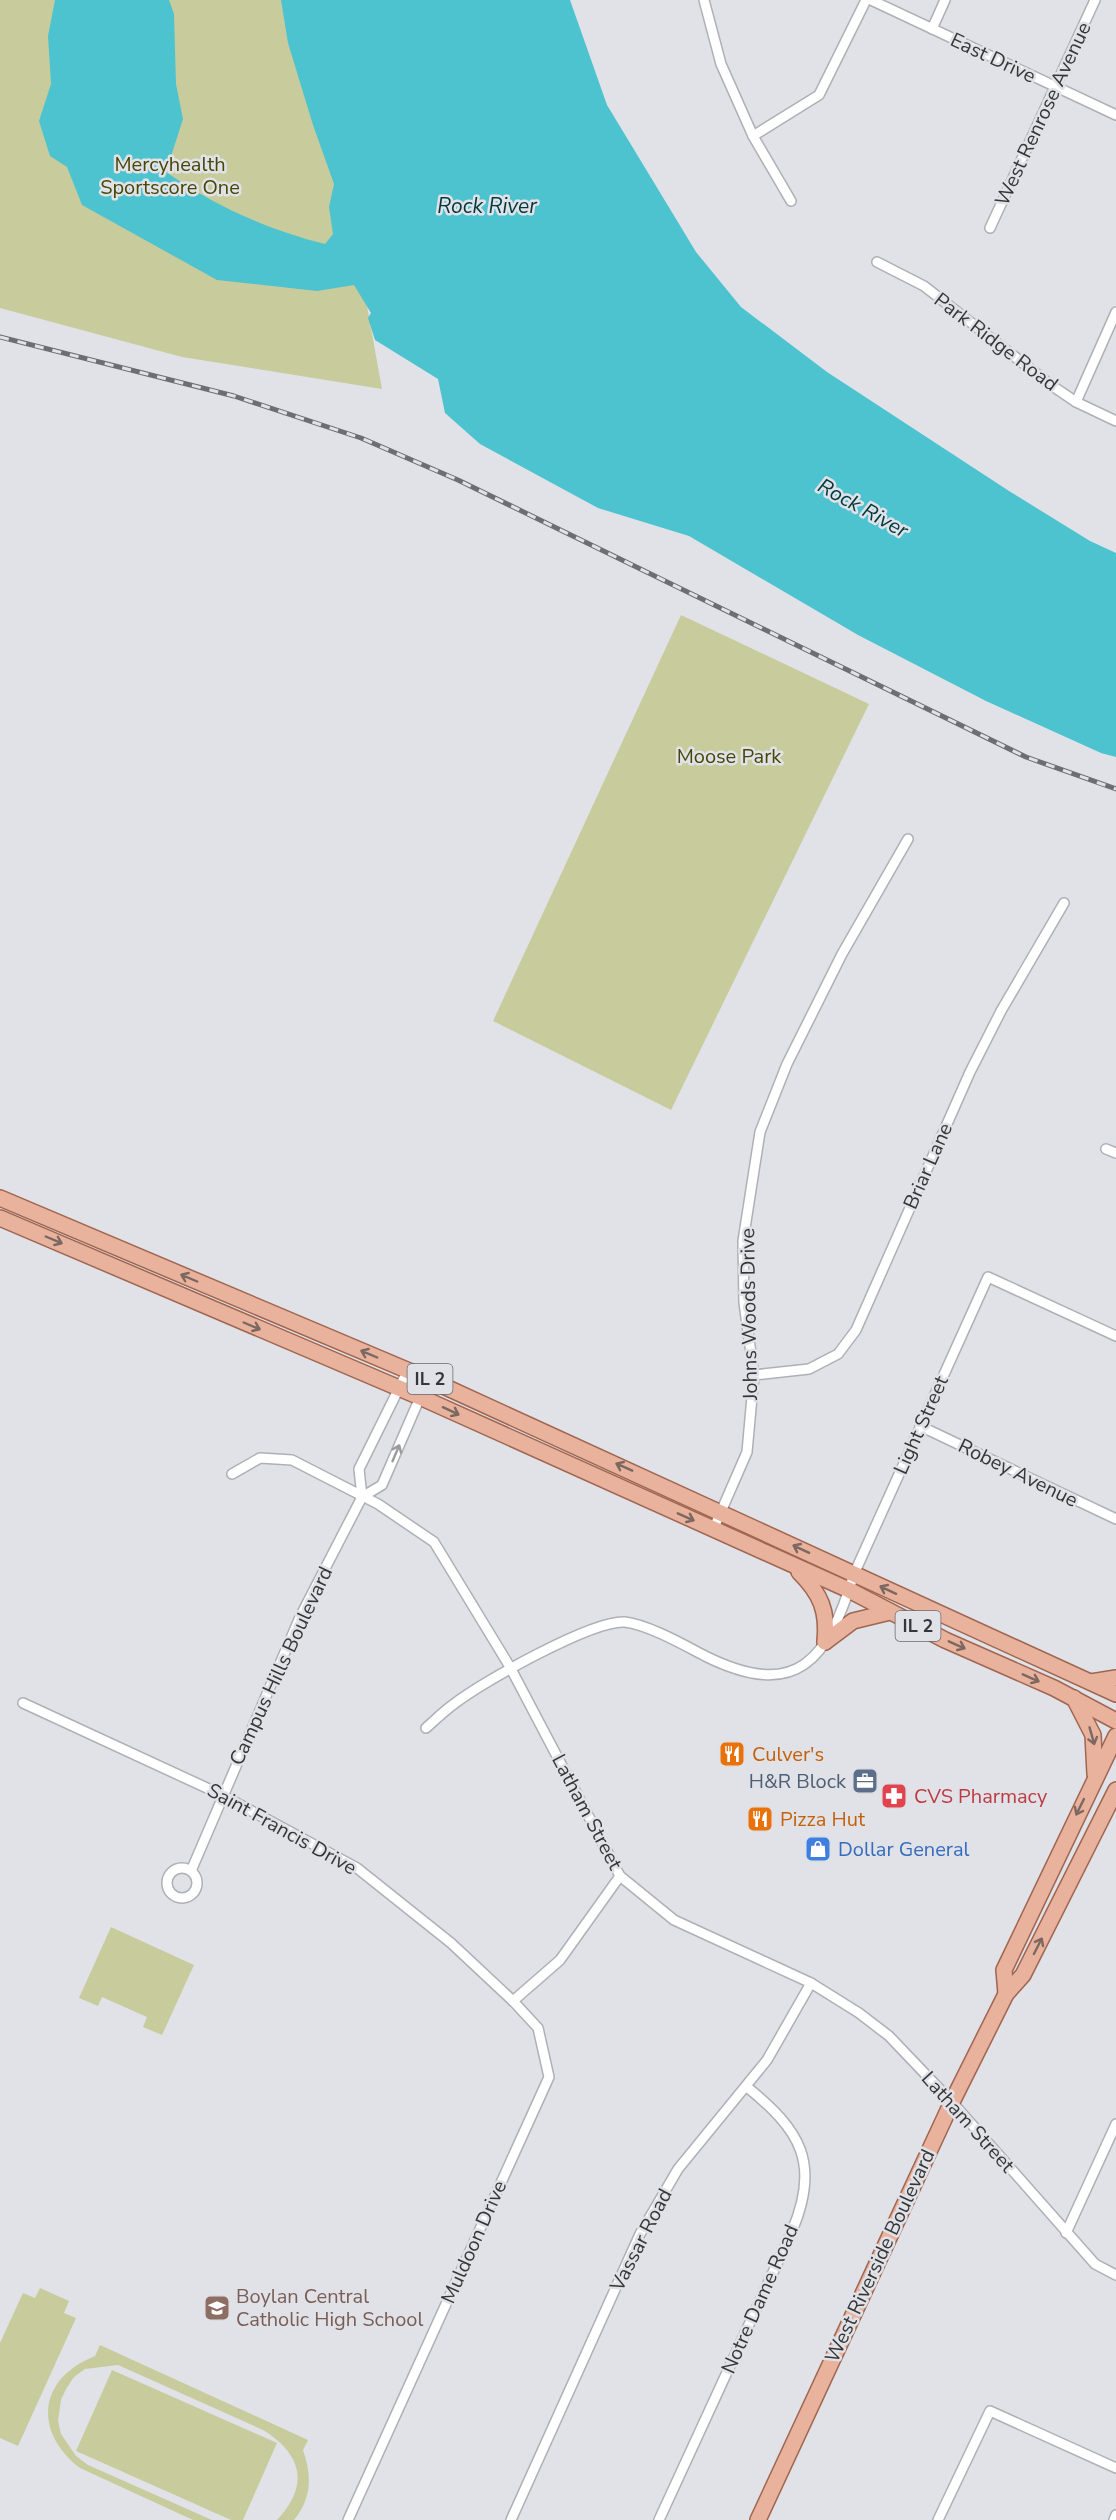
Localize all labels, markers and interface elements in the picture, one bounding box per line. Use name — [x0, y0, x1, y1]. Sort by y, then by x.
street label: West Renrose Avenue — [989, 18, 1097, 210]
street label: East Drive — [946, 26, 1040, 90]
park label: Mercyhealth Sportscore One — [100, 151, 240, 201]
water label: Rock River — [437, 192, 537, 220]
street label: Park Ridge Road — [928, 286, 1064, 398]
water label: Rock River — [813, 472, 914, 545]
park label: Moose Park — [677, 743, 782, 770]
street label: Briar Lane — [897, 1119, 959, 1213]
street label: Johns Woods Drive — [734, 1228, 764, 1401]
one-way arrow — [44, 1235, 63, 1246]
one-way arrow — [181, 1272, 199, 1283]
one-way arrow — [243, 1321, 261, 1332]
one-way arrow — [360, 1348, 378, 1359]
road number: IL 2 — [408, 1364, 452, 1394]
street label: Light Street — [887, 1371, 955, 1479]
one-way arrow — [441, 1405, 459, 1417]
street label: Robey Avenue — [954, 1432, 1082, 1514]
one-way arrow — [391, 1444, 402, 1463]
one-way arrow — [615, 1461, 633, 1472]
one-way arrow — [676, 1512, 694, 1524]
one-way arrow — [792, 1542, 810, 1554]
street label: Campus Hills Boulevard — [223, 1562, 339, 1770]
one-way arrow — [880, 1584, 898, 1595]
road number: IL 2 — [896, 1611, 940, 1641]
one-way arrow — [948, 1640, 966, 1651]
one-way arrow — [1021, 1673, 1039, 1684]
one-way arrow — [1087, 1726, 1098, 1745]
restaurant icon: Culver's — [717, 1739, 747, 1769]
place label: Culver's — [752, 1741, 824, 1768]
street label: Latham Street — [545, 1749, 629, 1875]
office icon: H&R Block — [850, 1766, 880, 1796]
place label: H&R Block — [749, 1768, 847, 1795]
street label: Saint Francis Drive — [202, 1777, 362, 1881]
pharmacy icon: CVS Pharmacy — [879, 1781, 909, 1811]
place label: CVS Pharmacy — [914, 1783, 1048, 1810]
one-way arrow — [1074, 1798, 1086, 1816]
restaurant icon: Pizza Hut — [745, 1804, 775, 1834]
place label: Pizza Hut — [780, 1806, 866, 1833]
shop icon: Dollar General — [803, 1834, 833, 1864]
place label: Dollar General — [838, 1836, 970, 1863]
one-way arrow — [1033, 1937, 1044, 1955]
street label: Latham Street — [915, 2066, 1021, 2179]
street label: West Riverside Boulevard — [819, 2145, 941, 2367]
street label: Muldoon Drive — [435, 2176, 513, 2308]
street label: Vassar Road — [603, 2184, 678, 2297]
street label: Notre Dame Road — [715, 2220, 805, 2378]
place label: Boylan Central Catholic High School — [236, 2283, 423, 2333]
school or university icon: Boylan Central Catholic High School — [202, 2293, 232, 2323]

